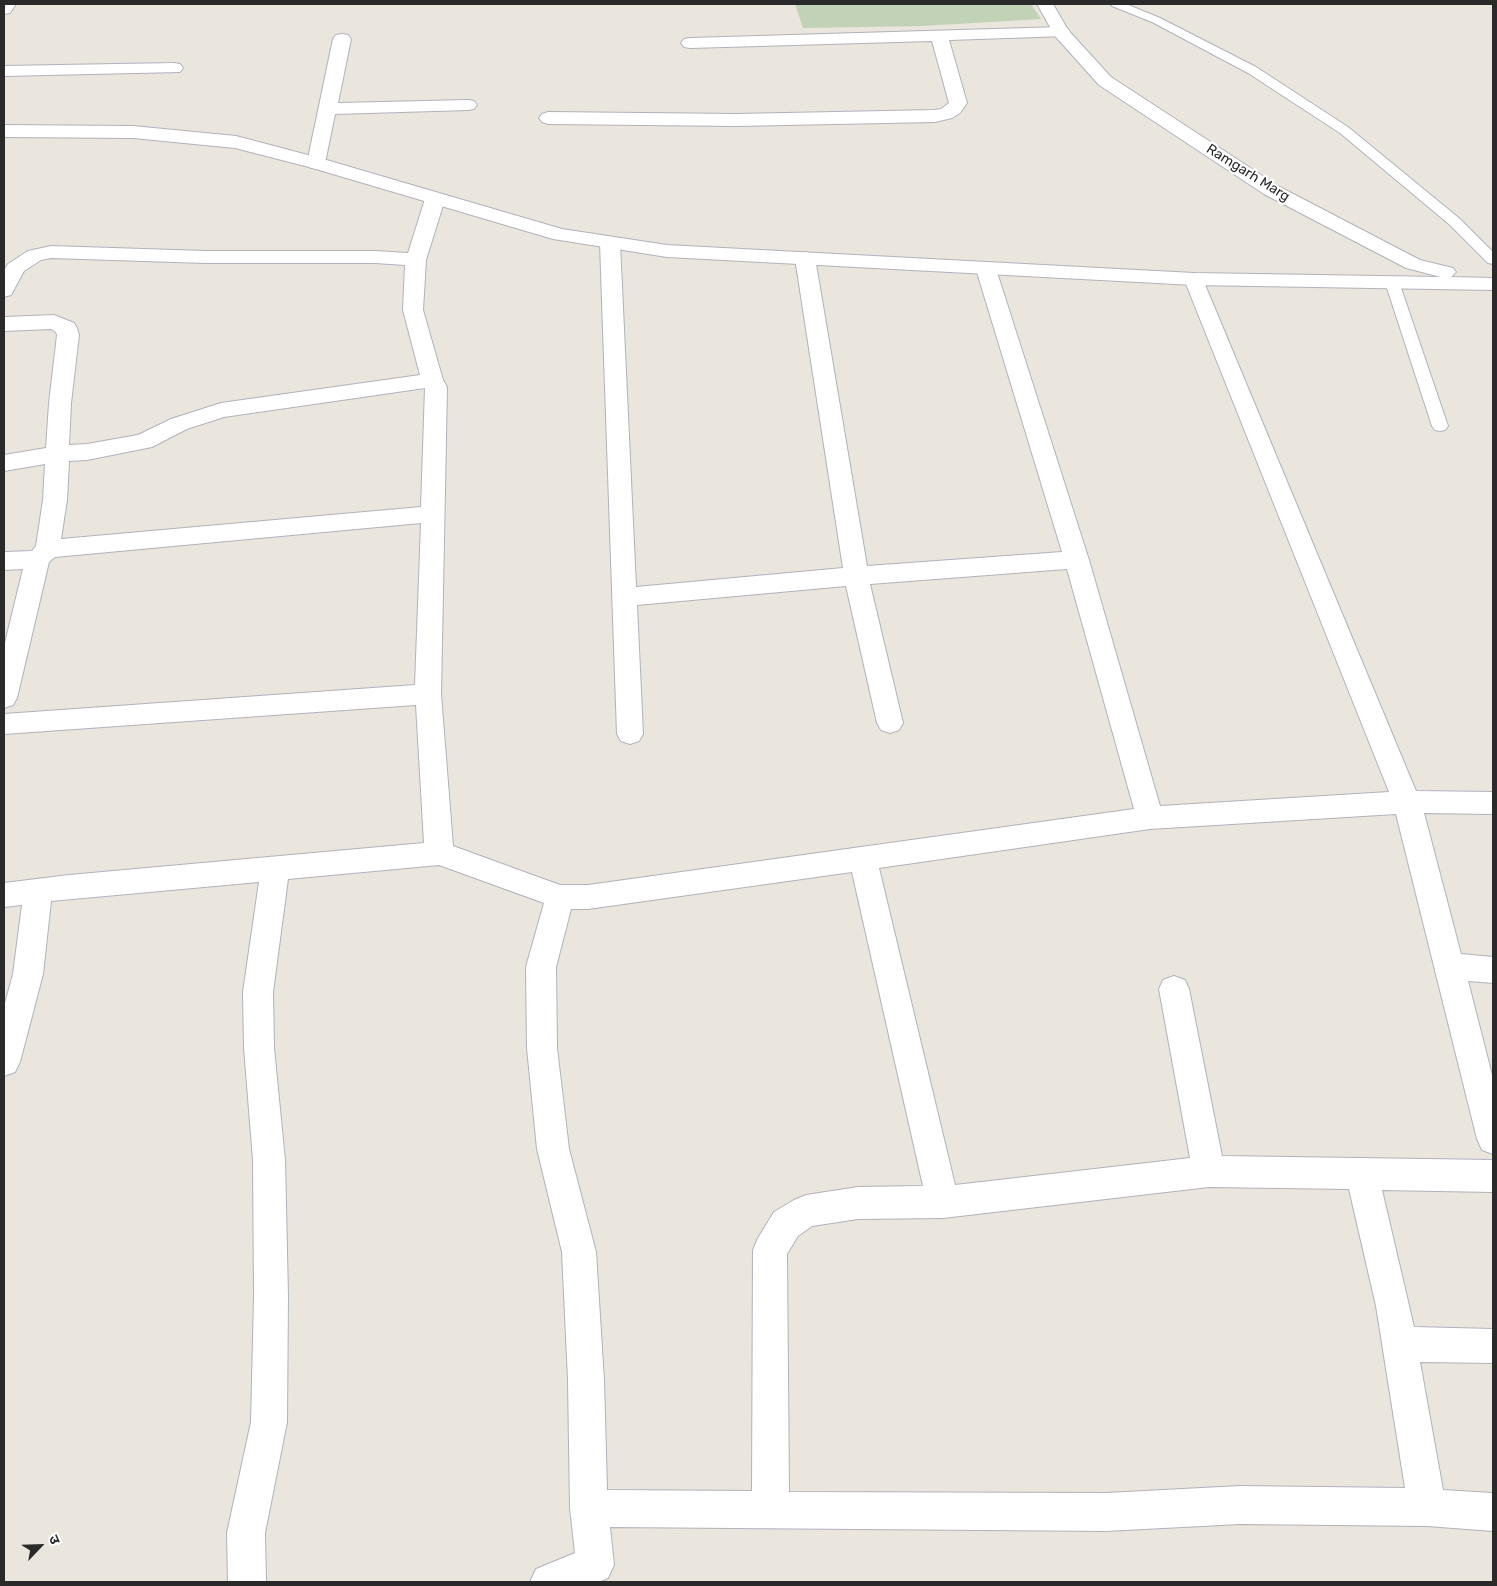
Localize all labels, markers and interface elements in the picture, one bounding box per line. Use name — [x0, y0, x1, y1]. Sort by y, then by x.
street label: Ramgarh Marg — [1203, 141, 1293, 205]
north arrow — [15, 1521, 65, 1571]
text: उ — [45, 1532, 64, 1547]

